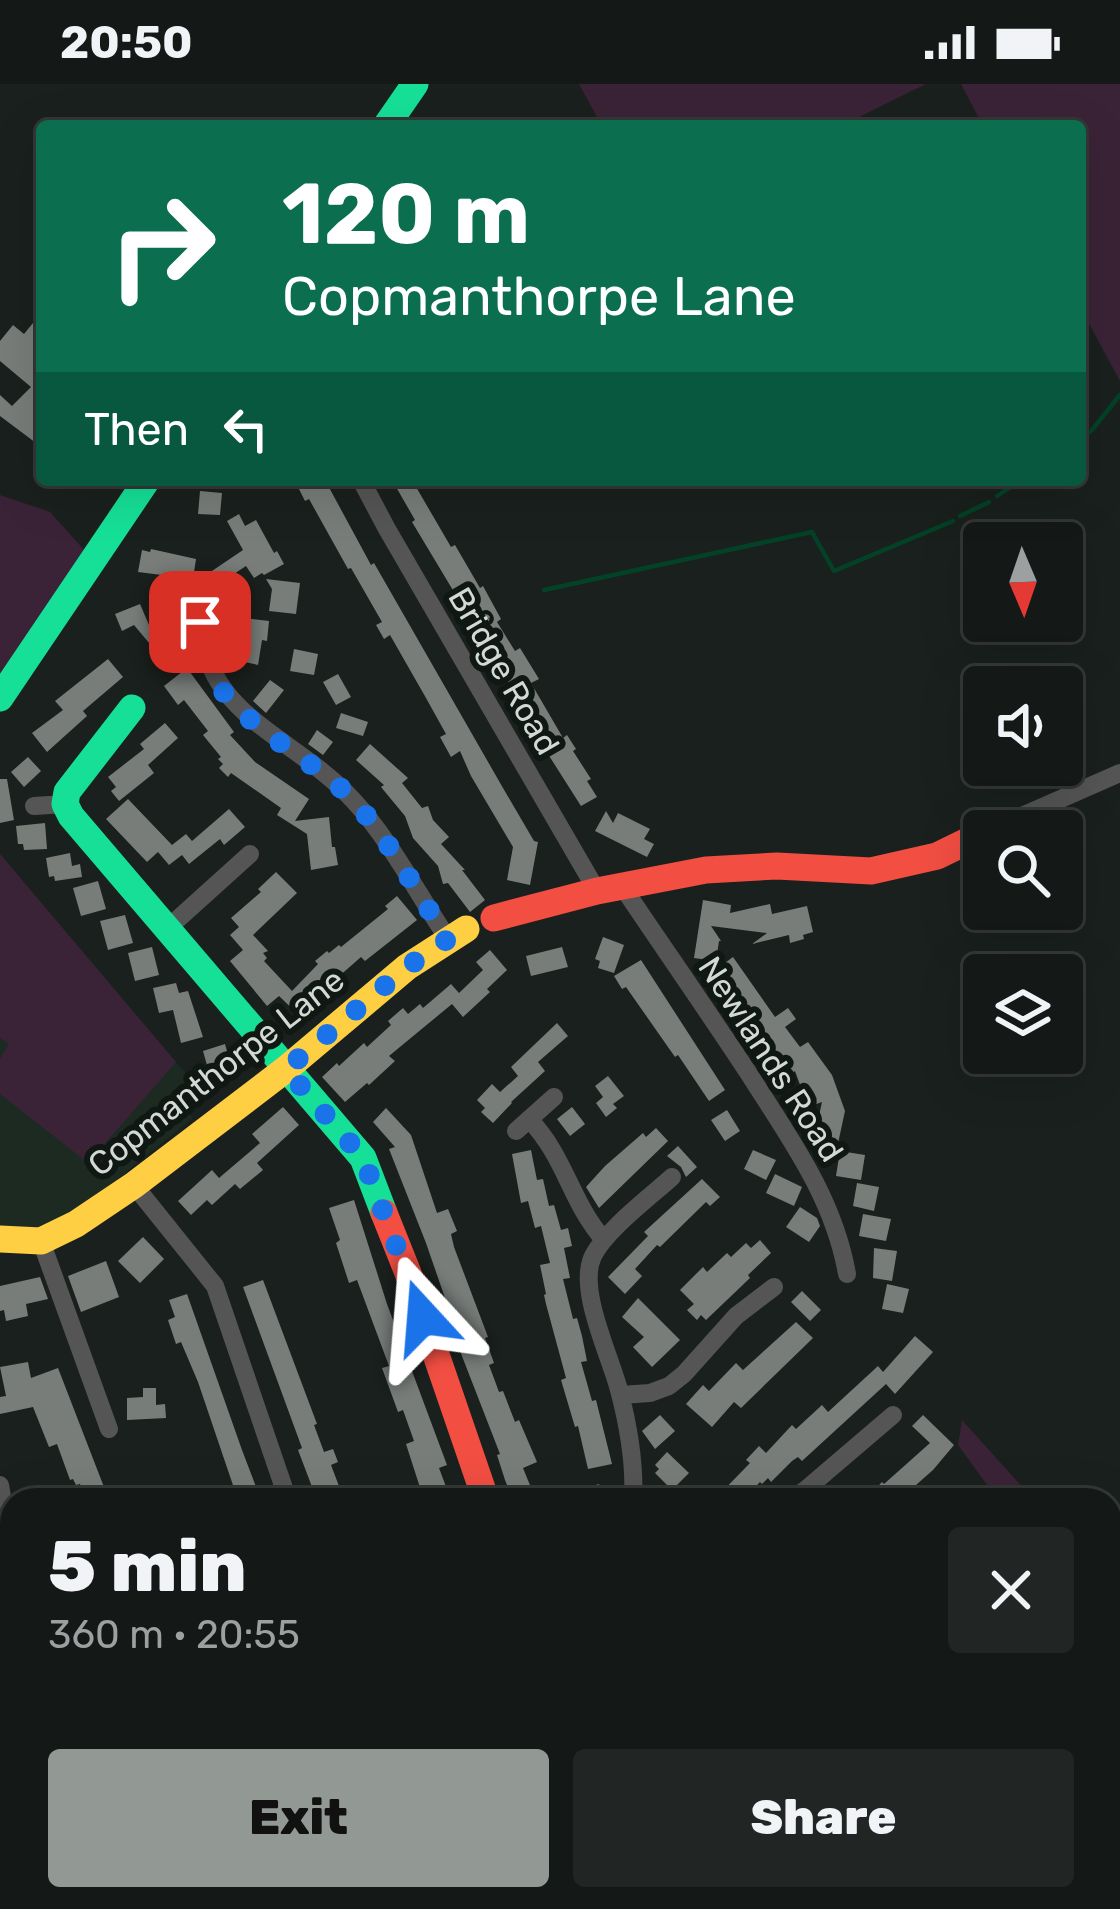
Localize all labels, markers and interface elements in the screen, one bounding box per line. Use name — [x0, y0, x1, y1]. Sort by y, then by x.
text: 20:50 — [60, 16, 193, 69]
text: 120 m — [282, 164, 530, 264]
icon: right — [84, 168, 240, 324]
text: Copmanthorpe Lane — [282, 265, 796, 329]
icon: left — [213, 396, 279, 462]
text: Then — [84, 403, 189, 456]
north arrow — [963, 522, 1083, 642]
map controls — [963, 522, 1083, 1074]
pin — [149, 571, 251, 673]
street label: Bridge Road — [440, 580, 568, 762]
icon: arrive — [167, 589, 233, 655]
button: sound — [963, 666, 1083, 786]
button: search — [963, 810, 1083, 930]
street label: Newlands Road — [690, 949, 852, 1169]
button: layers — [963, 954, 1083, 1074]
street label: Copmanthorpe Lane — [80, 960, 352, 1184]
position arrow — [360, 1254, 486, 1380]
text: 5 min — [48, 1524, 247, 1609]
button: close — [948, 1527, 1074, 1653]
text: 360 m · 20:55 — [48, 1612, 300, 1658]
button: Exit — [48, 1749, 549, 1887]
button: Share — [573, 1749, 1074, 1887]

